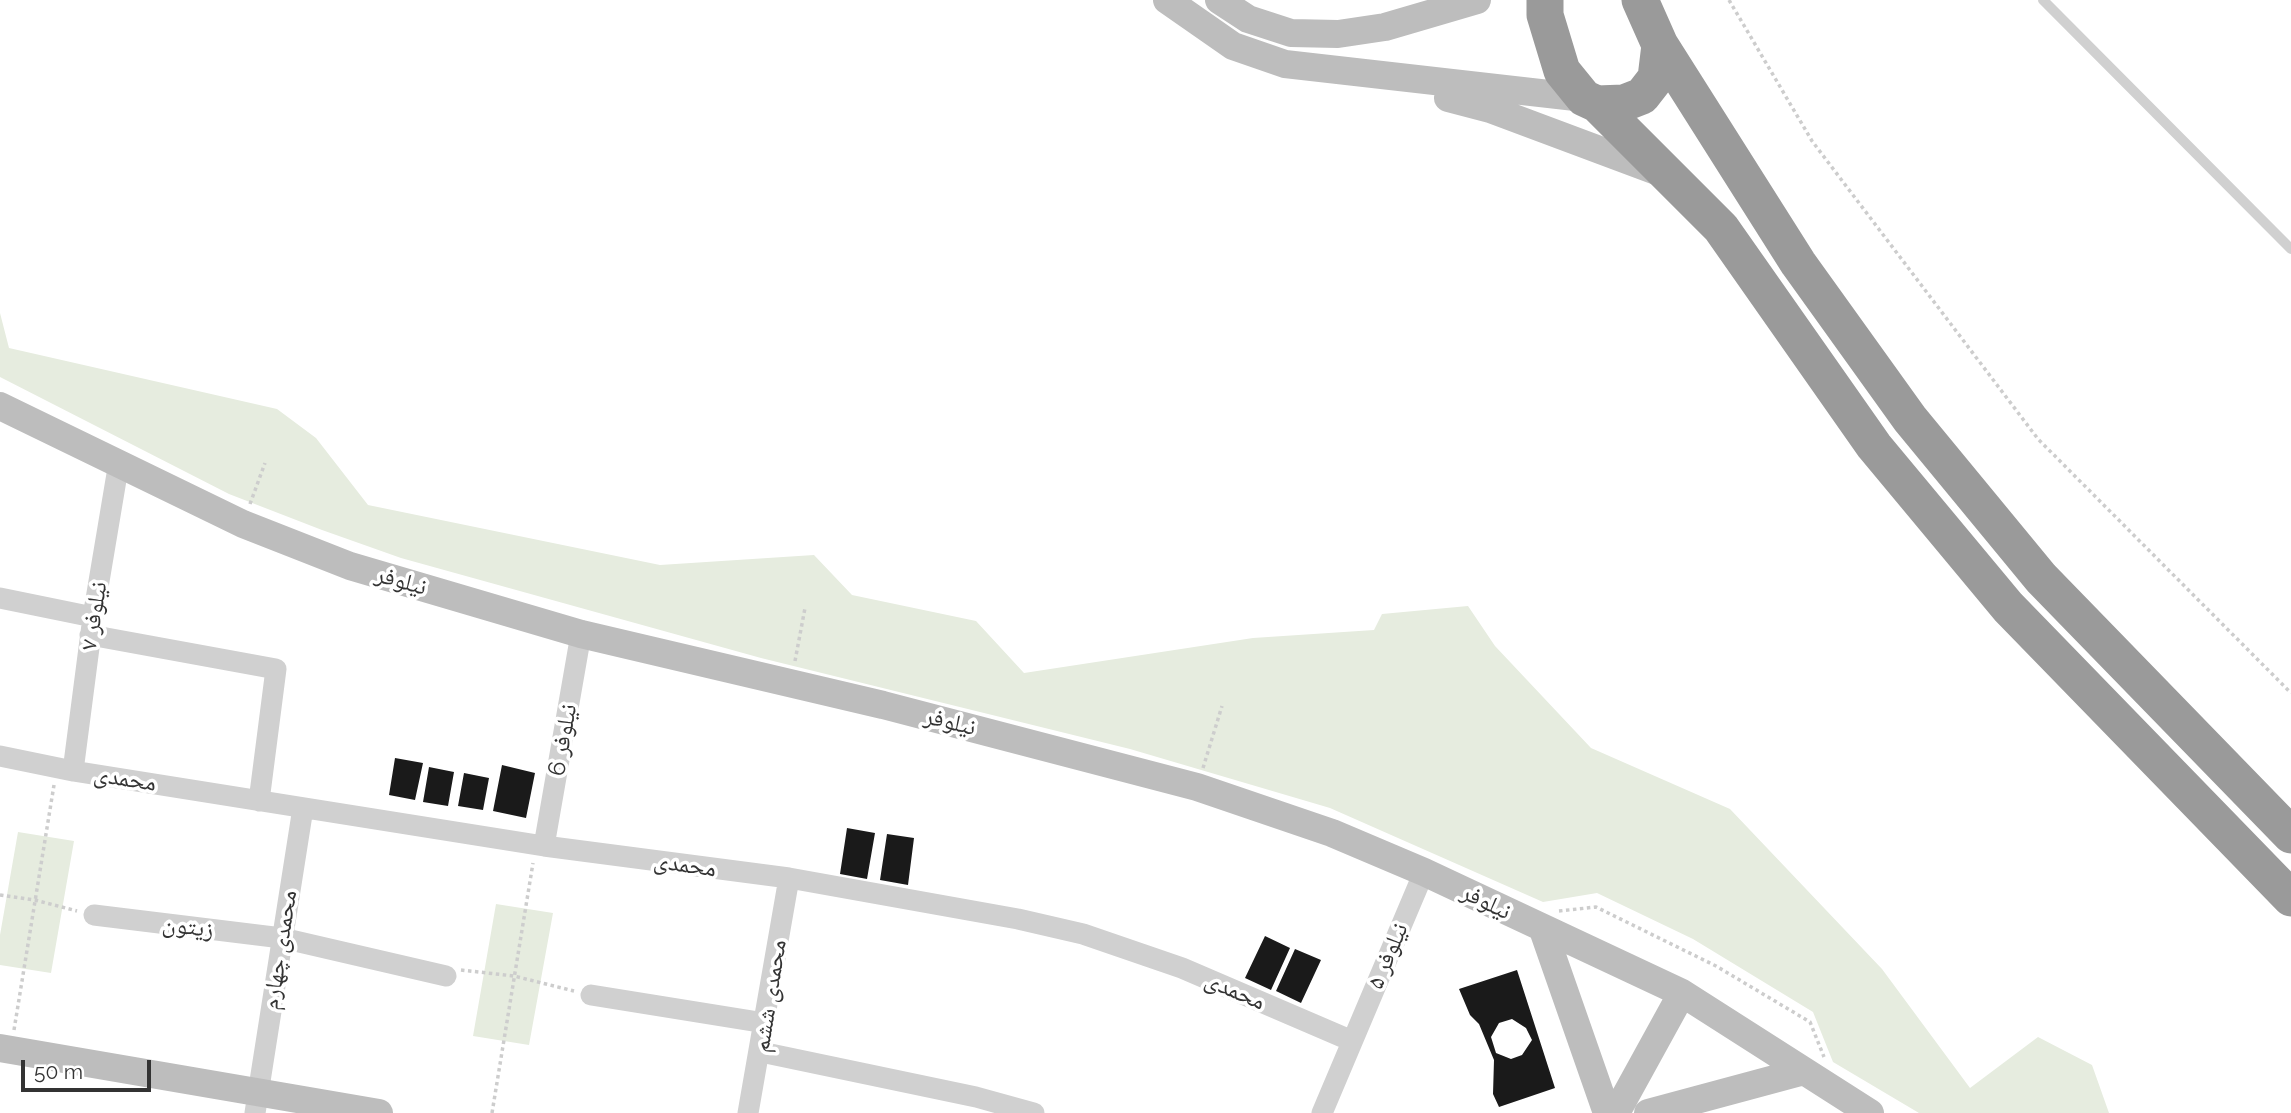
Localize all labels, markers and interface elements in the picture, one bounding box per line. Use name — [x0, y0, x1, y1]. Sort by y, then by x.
street label: نیلوفر — [372, 560, 430, 602]
street label: نیلوفر ۷ — [74, 580, 114, 652]
street label: نیلوفر 6 — [543, 702, 583, 778]
street label: نیلوفر — [921, 702, 979, 742]
street label: محمدی — [92, 760, 158, 798]
street label: محمدی — [652, 846, 718, 884]
street label: نیلوفر — [1456, 878, 1516, 926]
street label: محمدی چهارم — [256, 888, 304, 1012]
street label: زیتون — [161, 910, 215, 944]
street label: نیلوفر ۵ — [1361, 919, 1415, 993]
street label: محمدی ششم — [747, 938, 793, 1054]
street label: محمدی — [1200, 965, 1270, 1017]
scale bar — [24, 1046, 154, 1090]
text: 50 m — [34, 1059, 83, 1084]

